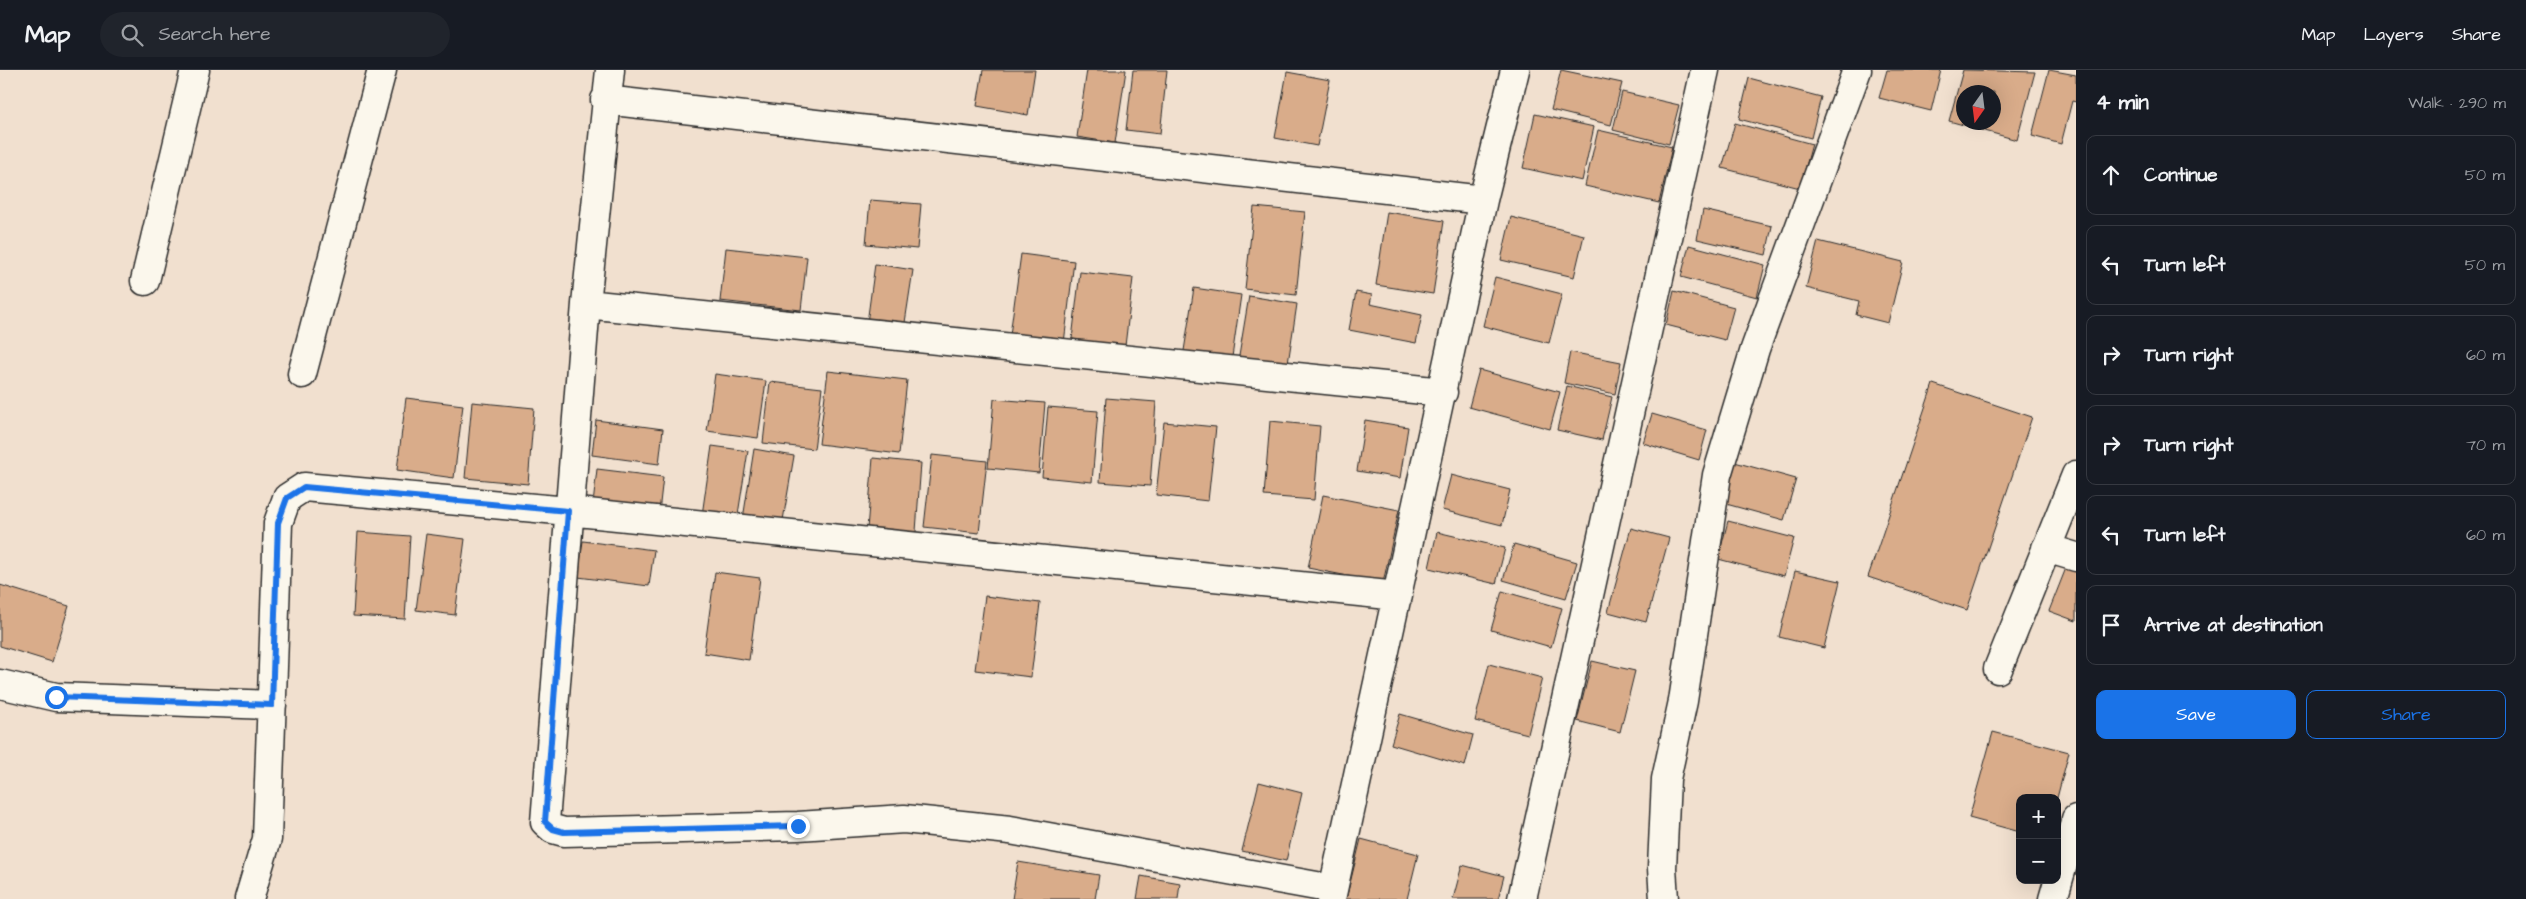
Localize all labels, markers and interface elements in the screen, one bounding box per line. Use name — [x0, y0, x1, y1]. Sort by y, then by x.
search box — [100, 12, 450, 57]
text: Map — [25, 18, 70, 52]
icon: search — [118, 21, 146, 49]
text: Search here — [158, 21, 271, 48]
text: Map — [2301, 22, 2335, 47]
text: Layers — [2363, 22, 2424, 47]
text: Share — [2452, 22, 2501, 47]
north arrow — [1956, 85, 2001, 130]
text: 4 min — [2096, 88, 2149, 117]
text: Walk · 290 m — [2408, 92, 2506, 114]
icon: ahead — [2097, 161, 2125, 189]
text: Continue — [2144, 162, 2218, 189]
text: 50 m — [2465, 164, 2505, 186]
icon: left — [2097, 251, 2125, 279]
text: Turn left — [2144, 252, 2225, 279]
text: 50 m — [2465, 254, 2505, 276]
icon: right — [2097, 341, 2125, 369]
text: Turn right — [2144, 342, 2233, 369]
text: 60 m — [2466, 344, 2505, 366]
icon: right — [2097, 431, 2125, 459]
text: Turn right — [2144, 432, 2233, 459]
text: 70 m — [2466, 434, 2505, 456]
icon: left — [2097, 521, 2125, 549]
text: Turn left — [2144, 522, 2225, 549]
text: 60 m — [2466, 524, 2505, 546]
icon: arrive — [2097, 611, 2125, 639]
text: Arrive at destination — [2144, 612, 2323, 639]
route start — [45, 686, 68, 709]
button: Save — [2096, 690, 2296, 739]
button: Share — [2306, 690, 2506, 739]
map controls — [2016, 794, 2061, 884]
button: + — [2016, 794, 2061, 839]
route end — [787, 815, 810, 838]
button: − — [2016, 839, 2061, 884]

